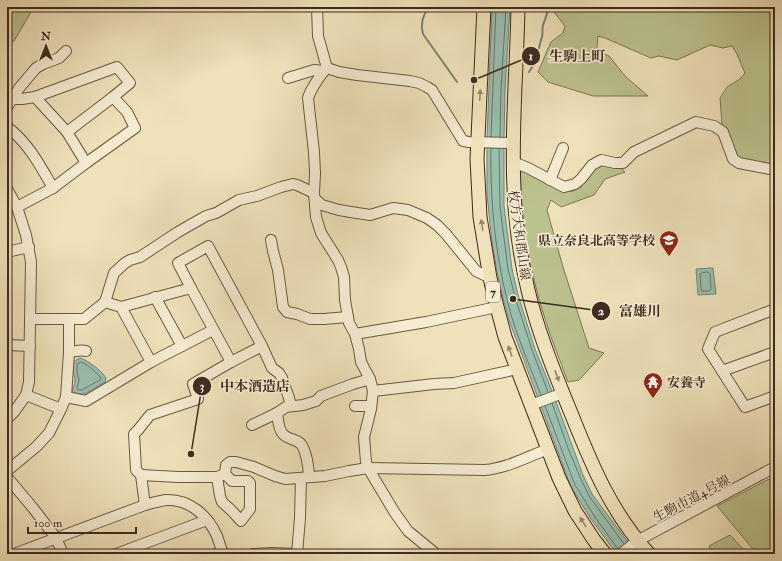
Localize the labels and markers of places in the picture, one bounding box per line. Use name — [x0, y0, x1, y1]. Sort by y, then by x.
callout: 生駒上町 — [521, 43, 613, 69]
school or university icon: 県立奈良北高等学校 — [658, 229, 680, 257]
place label: 県立奈良北高等学校 — [538, 233, 656, 249]
callout: 富雄川 — [591, 298, 669, 324]
temple icon: 安養寺 — [642, 371, 664, 399]
callout: 中本酒造店 — [192, 373, 298, 399]
place label: 安養寺 — [667, 375, 706, 391]

